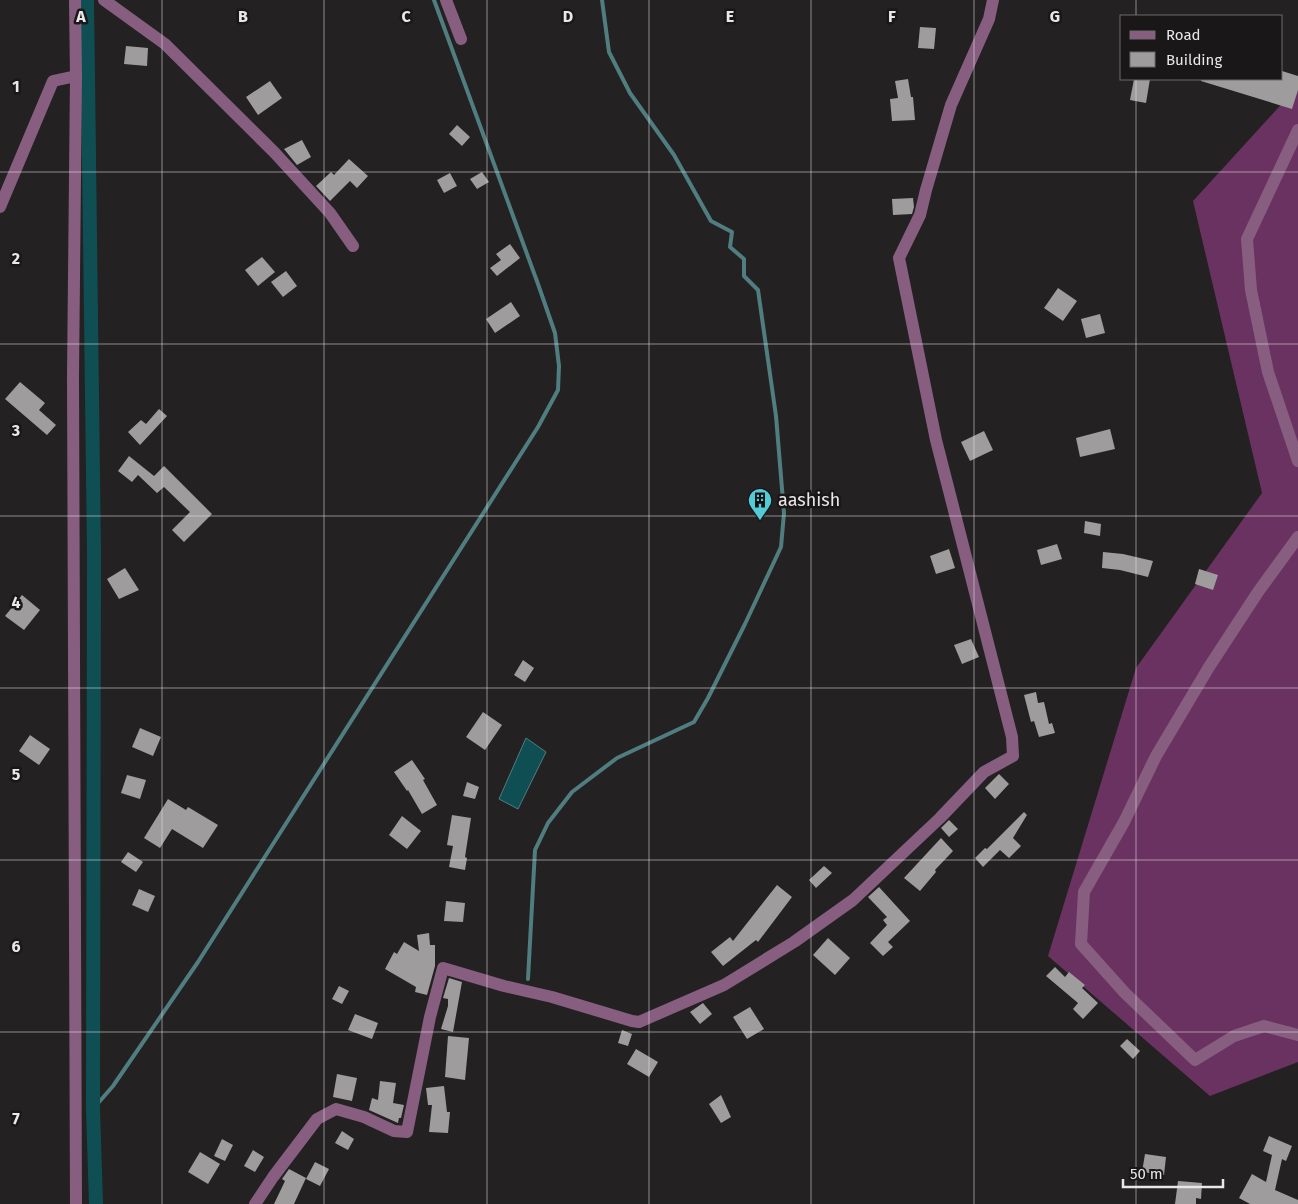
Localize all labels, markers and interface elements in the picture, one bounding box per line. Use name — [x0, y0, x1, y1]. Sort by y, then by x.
text: A — [75, 7, 86, 26]
text: B — [238, 7, 248, 26]
text: C — [401, 7, 411, 26]
text: D — [563, 7, 573, 26]
text: E — [726, 7, 734, 26]
text: F — [888, 7, 896, 26]
text: G — [1050, 7, 1060, 26]
legend — [1120, 15, 1283, 80]
text: Road — [1166, 26, 1201, 44]
text: Building — [1166, 51, 1222, 69]
text: 1 — [12, 77, 20, 96]
text: 2 — [12, 249, 20, 268]
text: 3 — [11, 421, 20, 440]
building icon: aashish — [747, 487, 773, 521]
place label: aashish — [778, 489, 840, 511]
text: 4 — [11, 593, 21, 612]
text: 5 — [12, 765, 21, 784]
text: 6 — [11, 937, 21, 956]
text: 7 — [12, 1109, 20, 1128]
scale bar — [1123, 1156, 1223, 1188]
text: 50 m — [1130, 1165, 1163, 1183]

